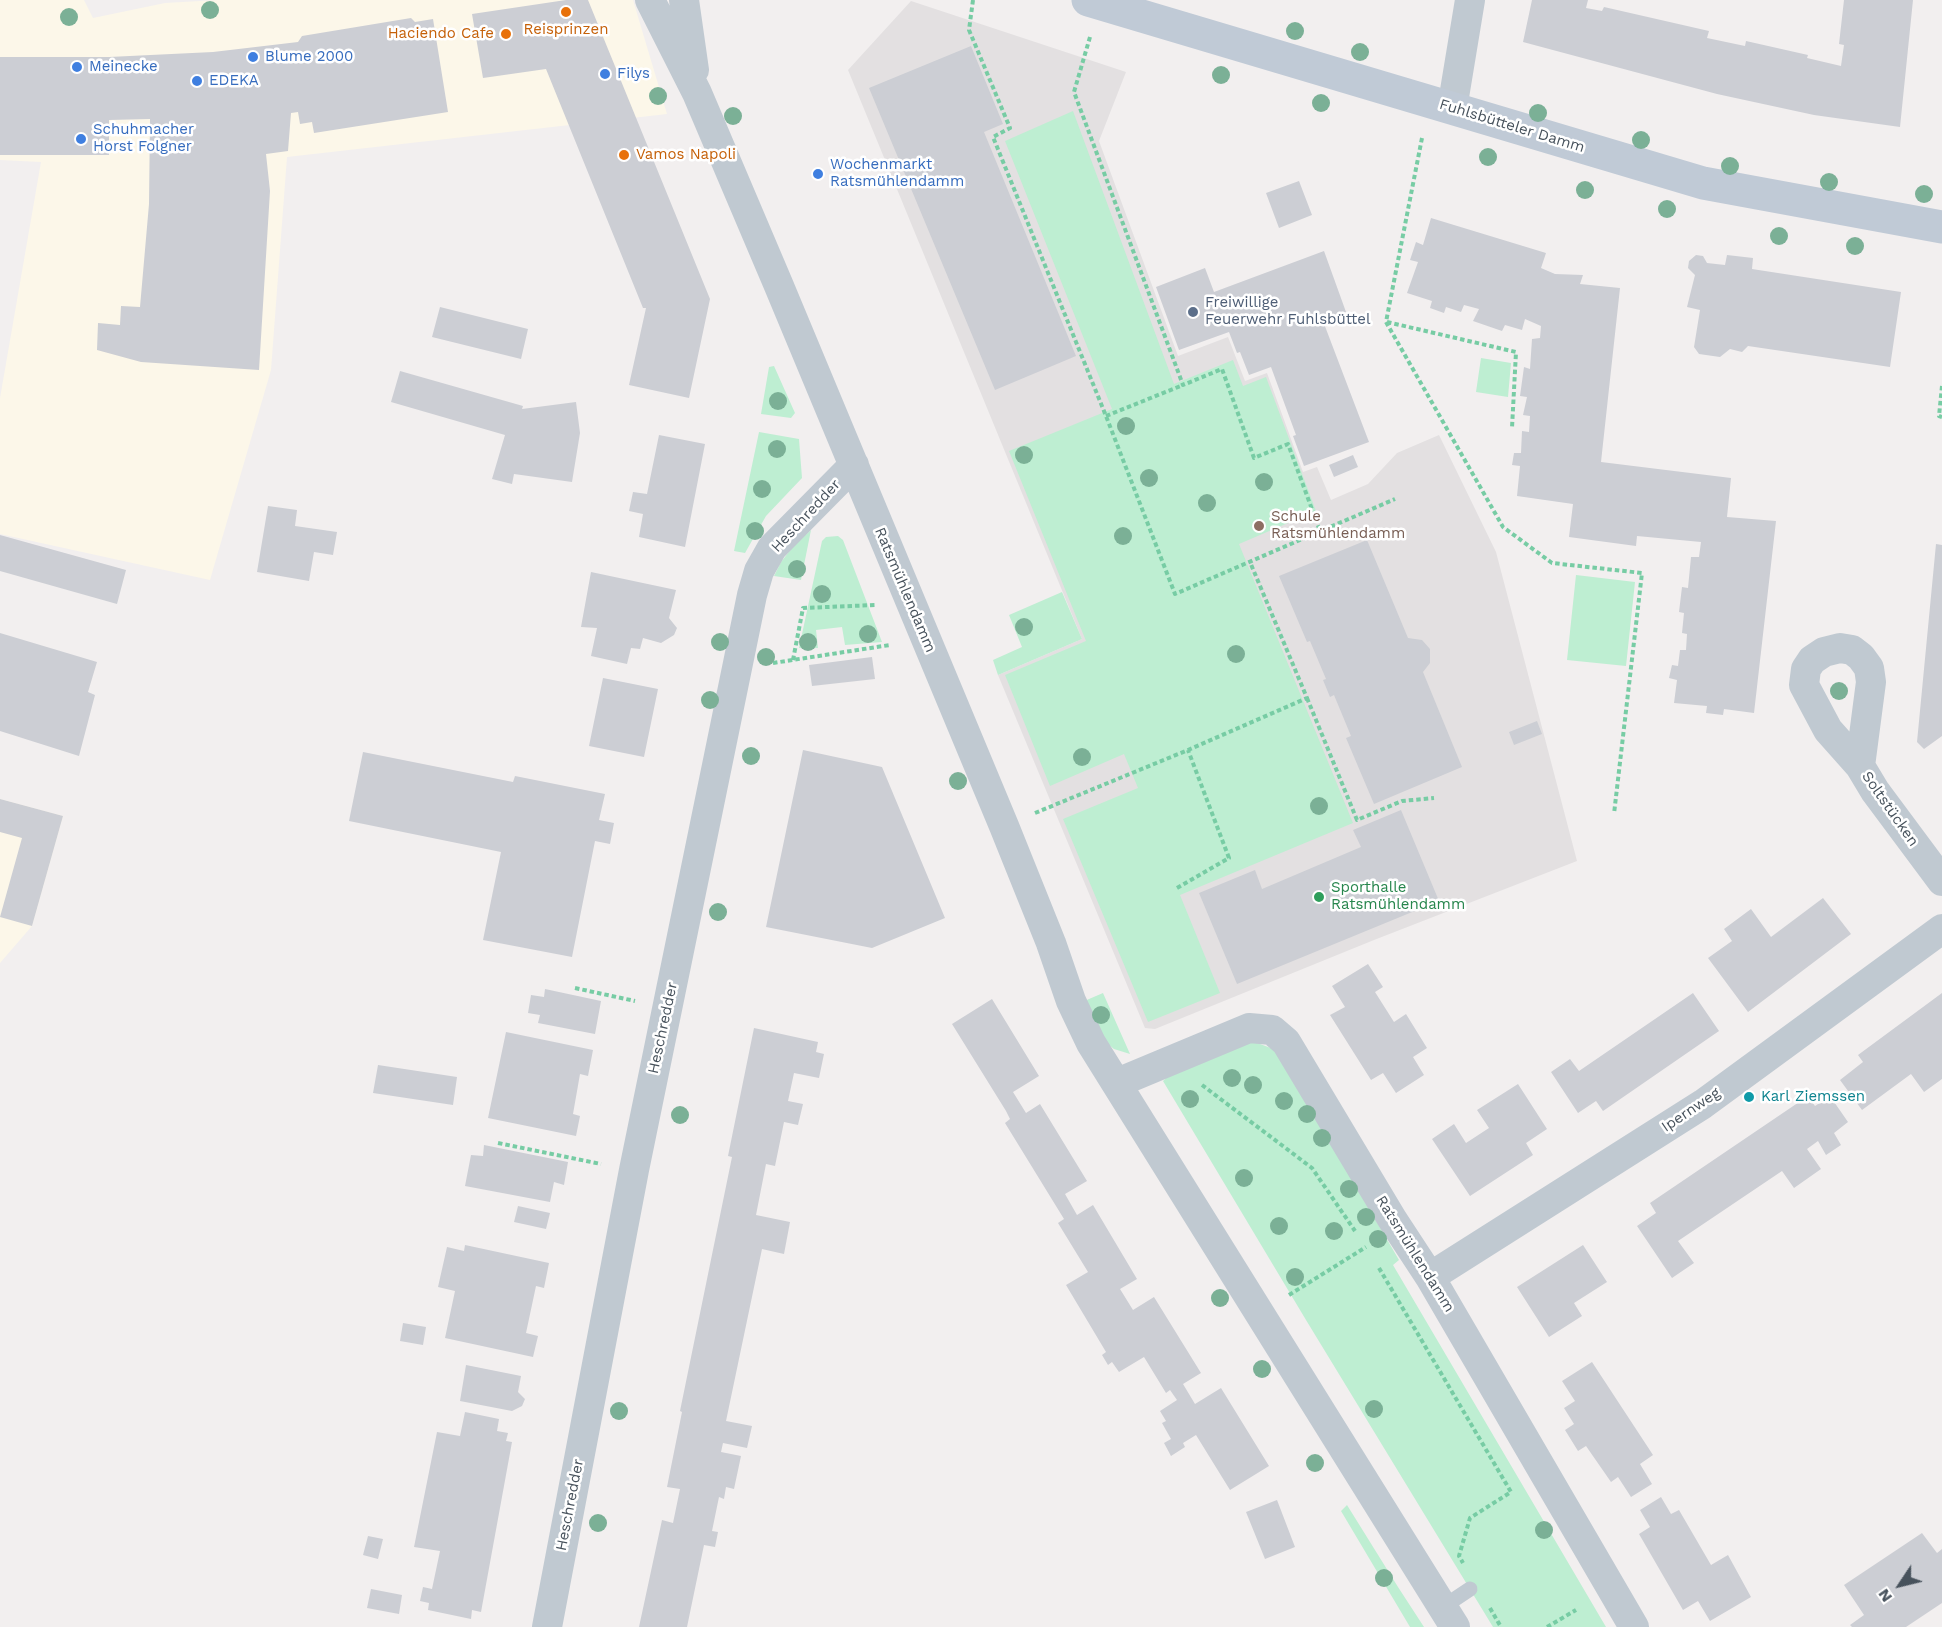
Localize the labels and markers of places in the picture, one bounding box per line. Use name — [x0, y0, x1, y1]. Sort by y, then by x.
marker: Reisprinzen — [559, 5, 573, 19]
place label: Reisprinzen — [524, 21, 608, 39]
place label: Haciendo Cafe — [388, 25, 494, 43]
marker: Haciendo Cafe — [499, 27, 513, 41]
place label: Blume 2000 — [265, 48, 353, 66]
marker: Blume 2000 — [246, 50, 260, 64]
place label: Meinecke — [89, 58, 158, 76]
marker: Meinecke — [70, 60, 84, 74]
place label: Filys — [617, 65, 650, 83]
marker: Filys — [598, 67, 612, 81]
place label: EDEKA — [209, 72, 259, 90]
marker: EDEKA — [190, 74, 204, 88]
place label: Schuhmacher Horst Folgner — [93, 121, 194, 156]
marker: Schuhmacher Horst Folgner — [74, 132, 88, 146]
place label: Vamos Napoli — [636, 146, 736, 164]
marker: Vamos Napoli — [617, 148, 631, 162]
place label: Wochenmarkt Ratsmühlendamm — [830, 156, 964, 191]
marker: Wochenmarkt Ratsmühlendamm — [811, 167, 825, 181]
place label: Freiwillige Feuerwehr Fuhlsbüttel — [1205, 294, 1371, 329]
marker: Freiwillige Feuerwehr Fuhlsbüttel — [1186, 305, 1200, 319]
place label: Schule Ratsmühlendamm — [1271, 508, 1405, 543]
marker: Schule Ratsmühlendamm — [1252, 519, 1266, 533]
place label: Sporthalle Ratsmühlendamm — [1331, 879, 1465, 914]
marker: Sporthalle Ratsmühlendamm — [1312, 890, 1326, 904]
place label: Karl Ziemssen — [1761, 1088, 1865, 1106]
marker: Karl Ziemssen — [1742, 1090, 1756, 1104]

